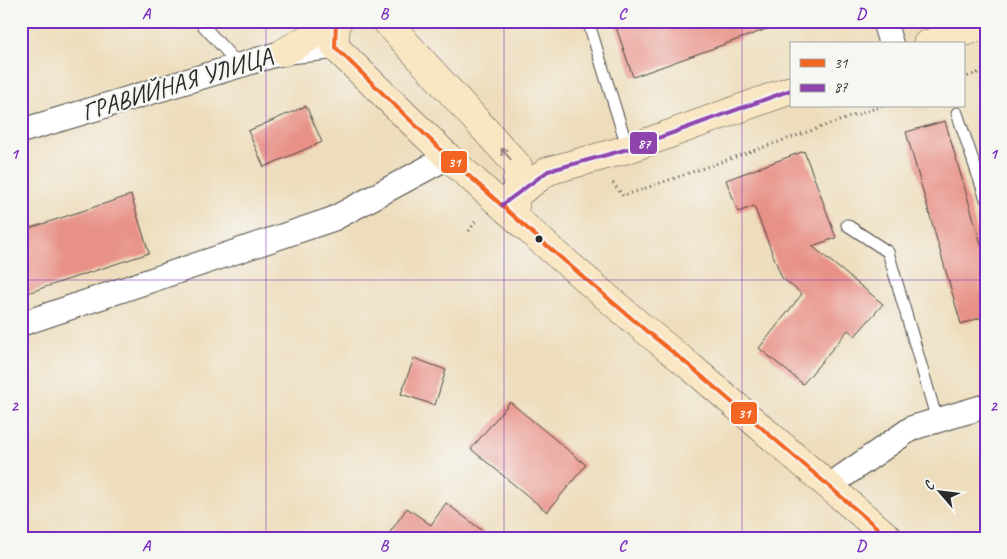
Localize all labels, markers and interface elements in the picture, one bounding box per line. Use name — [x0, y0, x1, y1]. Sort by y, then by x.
text: A — [142, 4, 152, 24]
text: B — [380, 4, 390, 24]
text: C — [618, 4, 628, 24]
text: D — [856, 4, 867, 24]
street label: ГРАВИЙНАЯ УЛИЦА — [78, 40, 276, 128]
legend — [790, 42, 964, 108]
text: 31 — [834, 54, 849, 73]
text: 87 — [834, 78, 849, 97]
line badge: 87 — [629, 131, 658, 155]
text: 87 — [638, 135, 652, 152]
text: 1 — [10, 144, 19, 164]
text: 1 — [989, 144, 998, 164]
one-way arrow — [500, 147, 512, 160]
line badge: 31 — [440, 150, 468, 174]
text: 31 — [448, 154, 462, 171]
unlabelled marker — [534, 234, 544, 244]
text: 2 — [10, 396, 19, 416]
text: 2 — [989, 396, 998, 416]
line badge: 31 — [730, 401, 758, 425]
text: 31 — [738, 405, 752, 422]
north arrow — [914, 466, 964, 516]
text: С — [920, 477, 939, 493]
text: A — [142, 536, 152, 556]
text: B — [380, 536, 390, 556]
text: C — [618, 536, 628, 556]
text: D — [856, 536, 867, 556]

